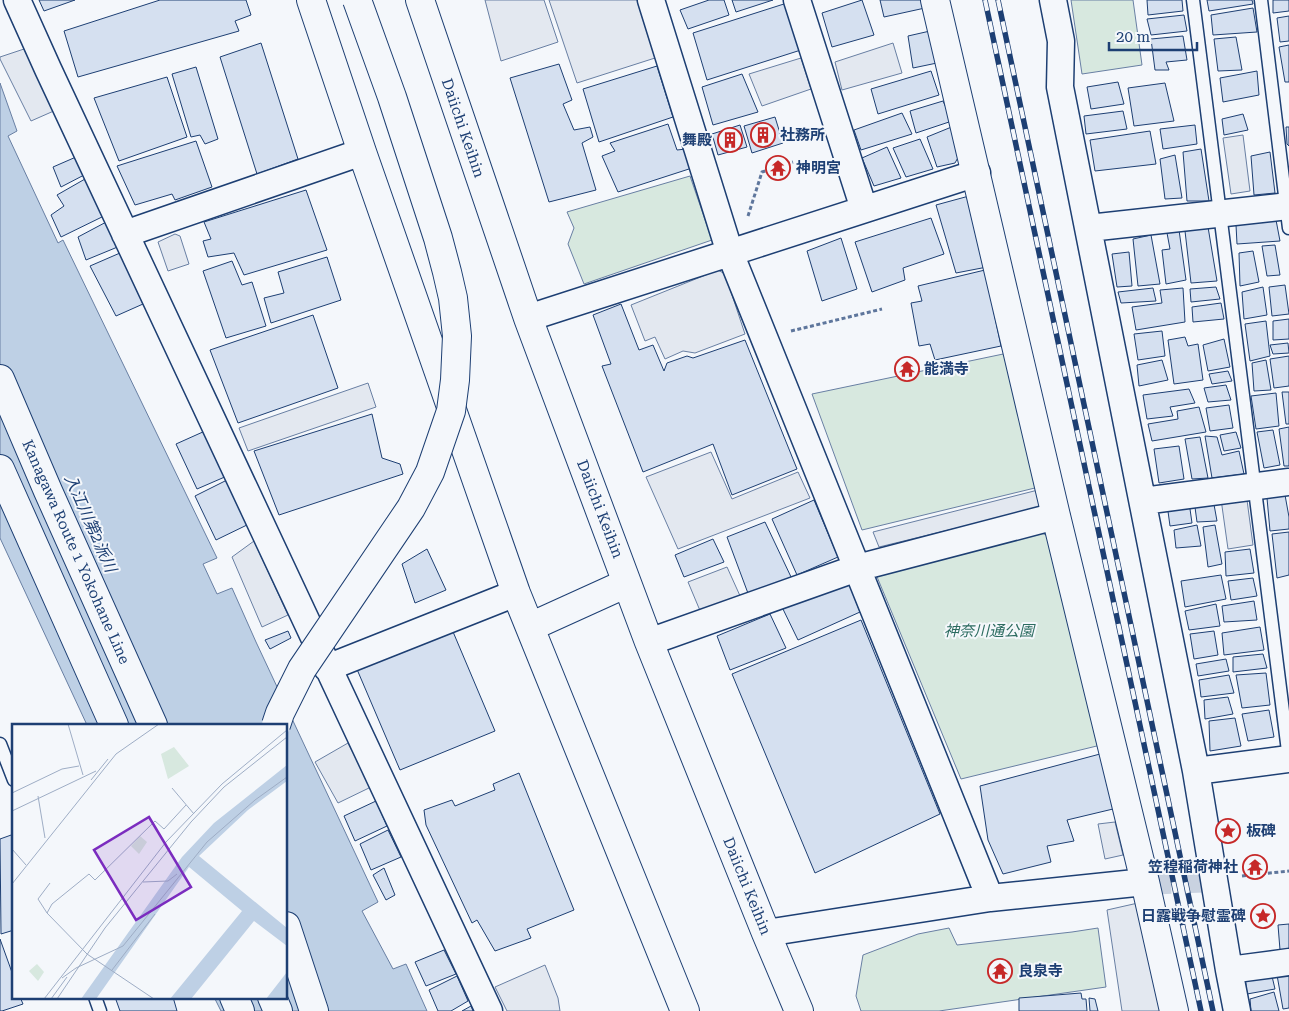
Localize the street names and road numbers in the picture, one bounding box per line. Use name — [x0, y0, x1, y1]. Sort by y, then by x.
street label: Daiichi Keihin — [438, 76, 489, 180]
street label: Kanagawa Route 1 Yokohane Line — [18, 437, 134, 667]
street label: Daiichi Keihin — [573, 457, 627, 561]
street label: Daiichi Keihin — [719, 835, 775, 938]

